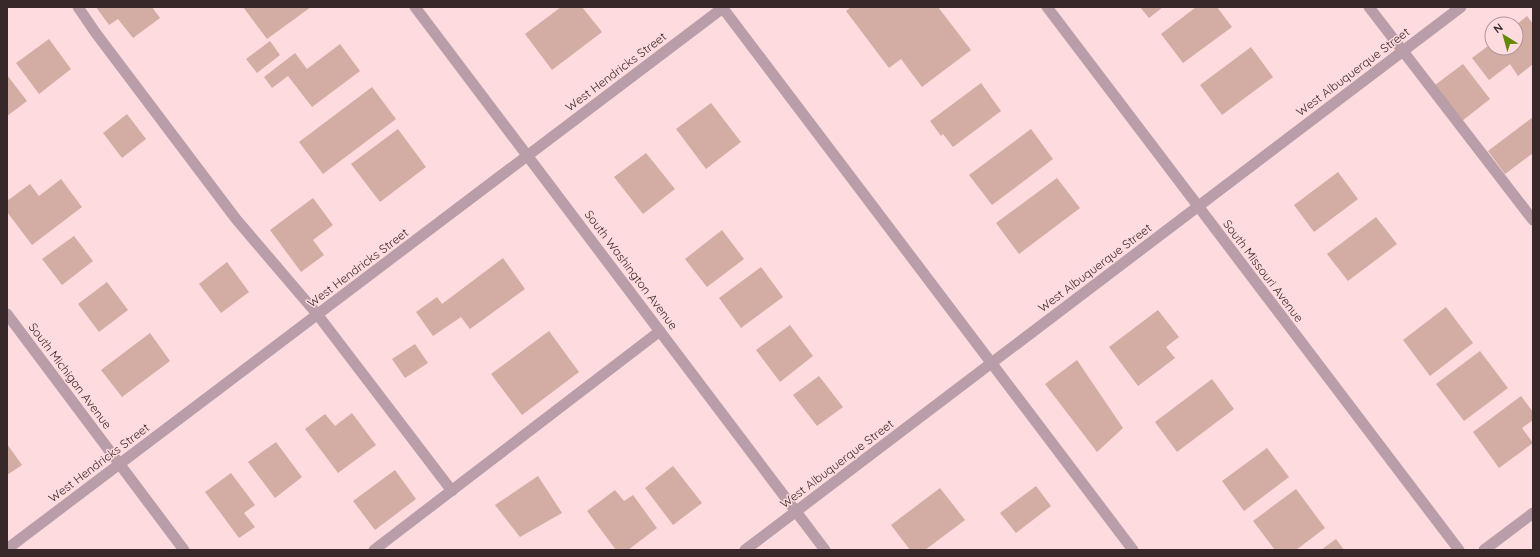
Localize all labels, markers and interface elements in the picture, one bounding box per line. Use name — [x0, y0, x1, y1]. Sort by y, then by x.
north arrow — [1484, 16, 1524, 56]
text: N — [1491, 20, 1505, 36]
street label: West Albuquerque Street — [1293, 24, 1412, 119]
street label: West Hendricks Street — [562, 29, 669, 114]
street label: South Washington Avenue — [582, 207, 681, 333]
street label: South Missouri Avenue — [1220, 217, 1307, 325]
street label: West Albuquerque Street — [1035, 220, 1154, 315]
street label: West Hendricks Street — [304, 225, 411, 310]
street label: South Michigan Avenue — [26, 320, 115, 432]
street label: West Albuquerque Street — [777, 416, 896, 511]
street label: West Hendricks Street — [45, 420, 152, 505]

